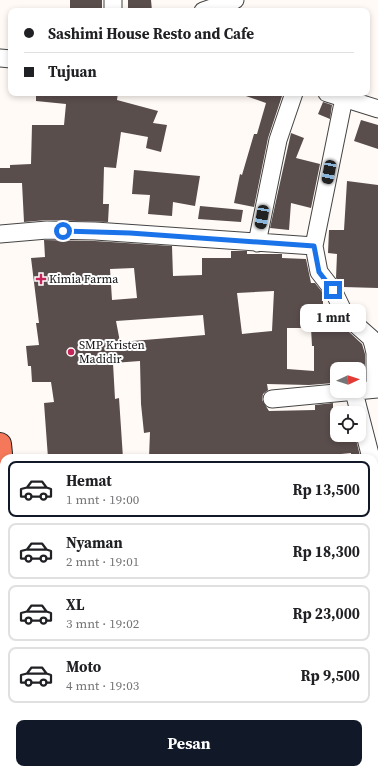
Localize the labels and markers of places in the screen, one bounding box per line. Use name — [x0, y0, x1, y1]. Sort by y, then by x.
place label: Kimia Farma — [49, 271, 119, 287]
marker: Kimia Farma — [36, 274, 46, 284]
place label: SMP Kristen Madidir — [79, 337, 145, 367]
marker: SMP Kristen Madidir — [66, 347, 76, 357]

